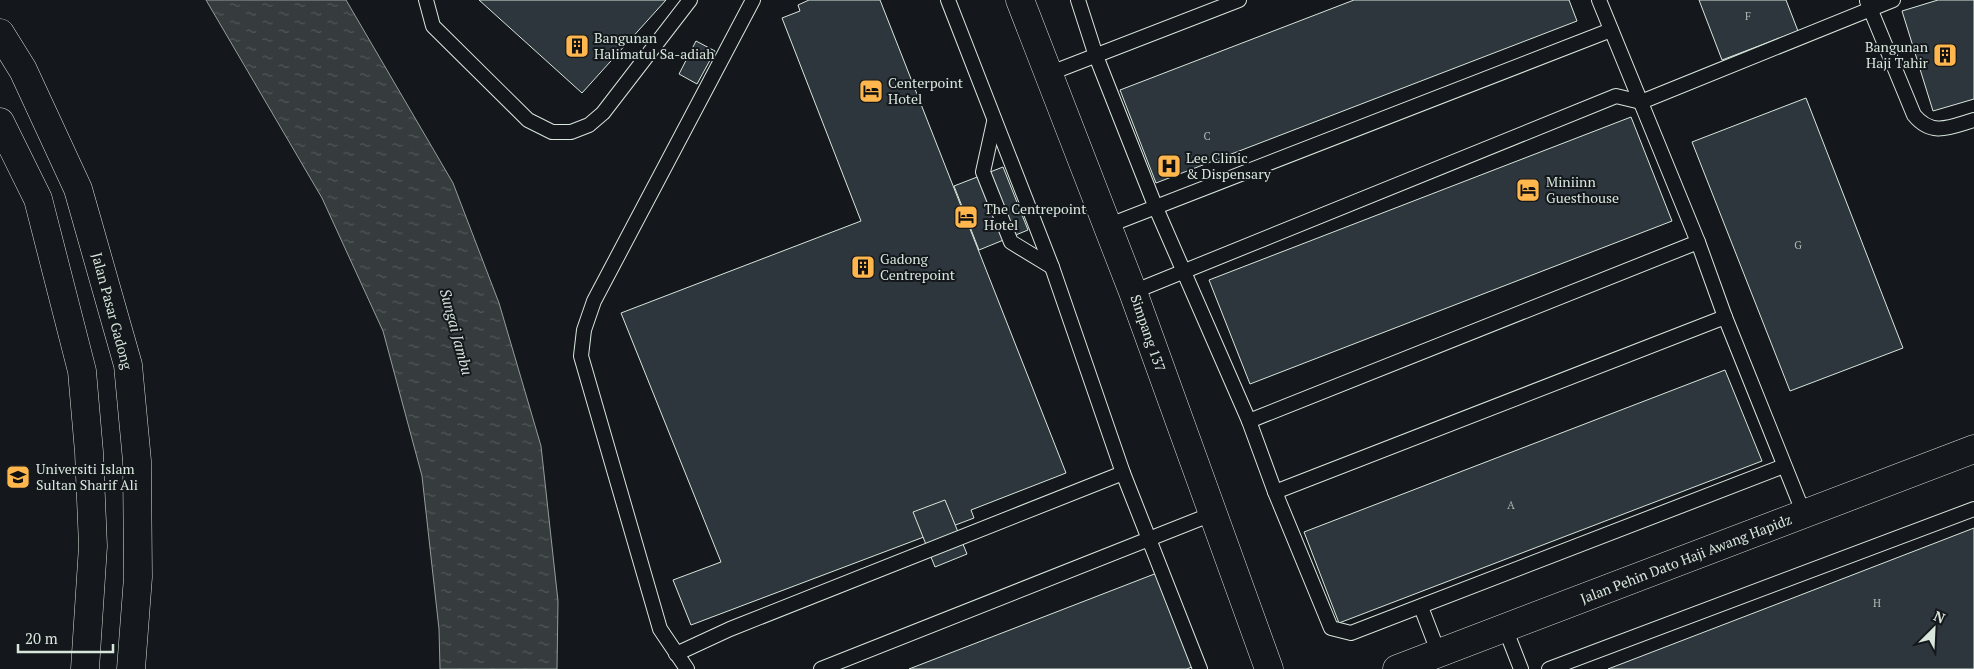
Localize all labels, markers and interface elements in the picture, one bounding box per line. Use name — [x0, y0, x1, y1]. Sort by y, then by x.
house number: F — [1745, 9, 1751, 23]
place label: Bangunan Halimatul Sa-adiah — [594, 28, 715, 63]
building icon: Bangunan Halimatul Sa-adiah — [564, 33, 590, 59]
place label: Bangunan Haji Tahir — [1865, 37, 1929, 72]
building icon: Bangunan Haji Tahir — [1932, 42, 1958, 68]
place label: Centerpoint Hotel — [888, 73, 964, 108]
hotel icon: Centerpoint Hotel — [858, 78, 884, 104]
house number: C — [1203, 129, 1211, 143]
place label: Lee Clinic & Dispensary — [1186, 148, 1272, 183]
hospital icon: Lee Clinic & Dispensary — [1156, 153, 1182, 179]
place label: Miniinn Guesthouse — [1546, 172, 1619, 207]
hotel icon: Miniinn Guesthouse — [1515, 177, 1541, 203]
place label: The Centrepoint Hotel — [984, 199, 1087, 234]
hotel icon: The Centrepoint Hotel — [953, 204, 979, 230]
house number: G — [1794, 238, 1802, 252]
place label: Gadong Centrepoint — [880, 249, 956, 284]
street label: Jalan Pasar Gadong — [88, 250, 137, 372]
building icon: Gadong Centrepoint — [850, 254, 876, 280]
water label: Sungai Jambu — [436, 286, 478, 377]
street label: Simpang 137 — [1126, 292, 1171, 374]
place label: Universiti Islam Sultan Sharif Ali — [36, 459, 138, 494]
school or university icon: Universiti Islam Sultan Sharif Ali — [5, 464, 31, 490]
house number: A — [1507, 498, 1515, 512]
street label: Jalan Pehin Dato Haji Awang Hapidz — [1577, 509, 1794, 608]
house number: H — [1873, 596, 1881, 610]
north arrow — [1909, 604, 1959, 654]
text: N — [1931, 606, 1949, 628]
scale bar — [18, 622, 112, 654]
text: 20 m — [25, 628, 58, 648]

